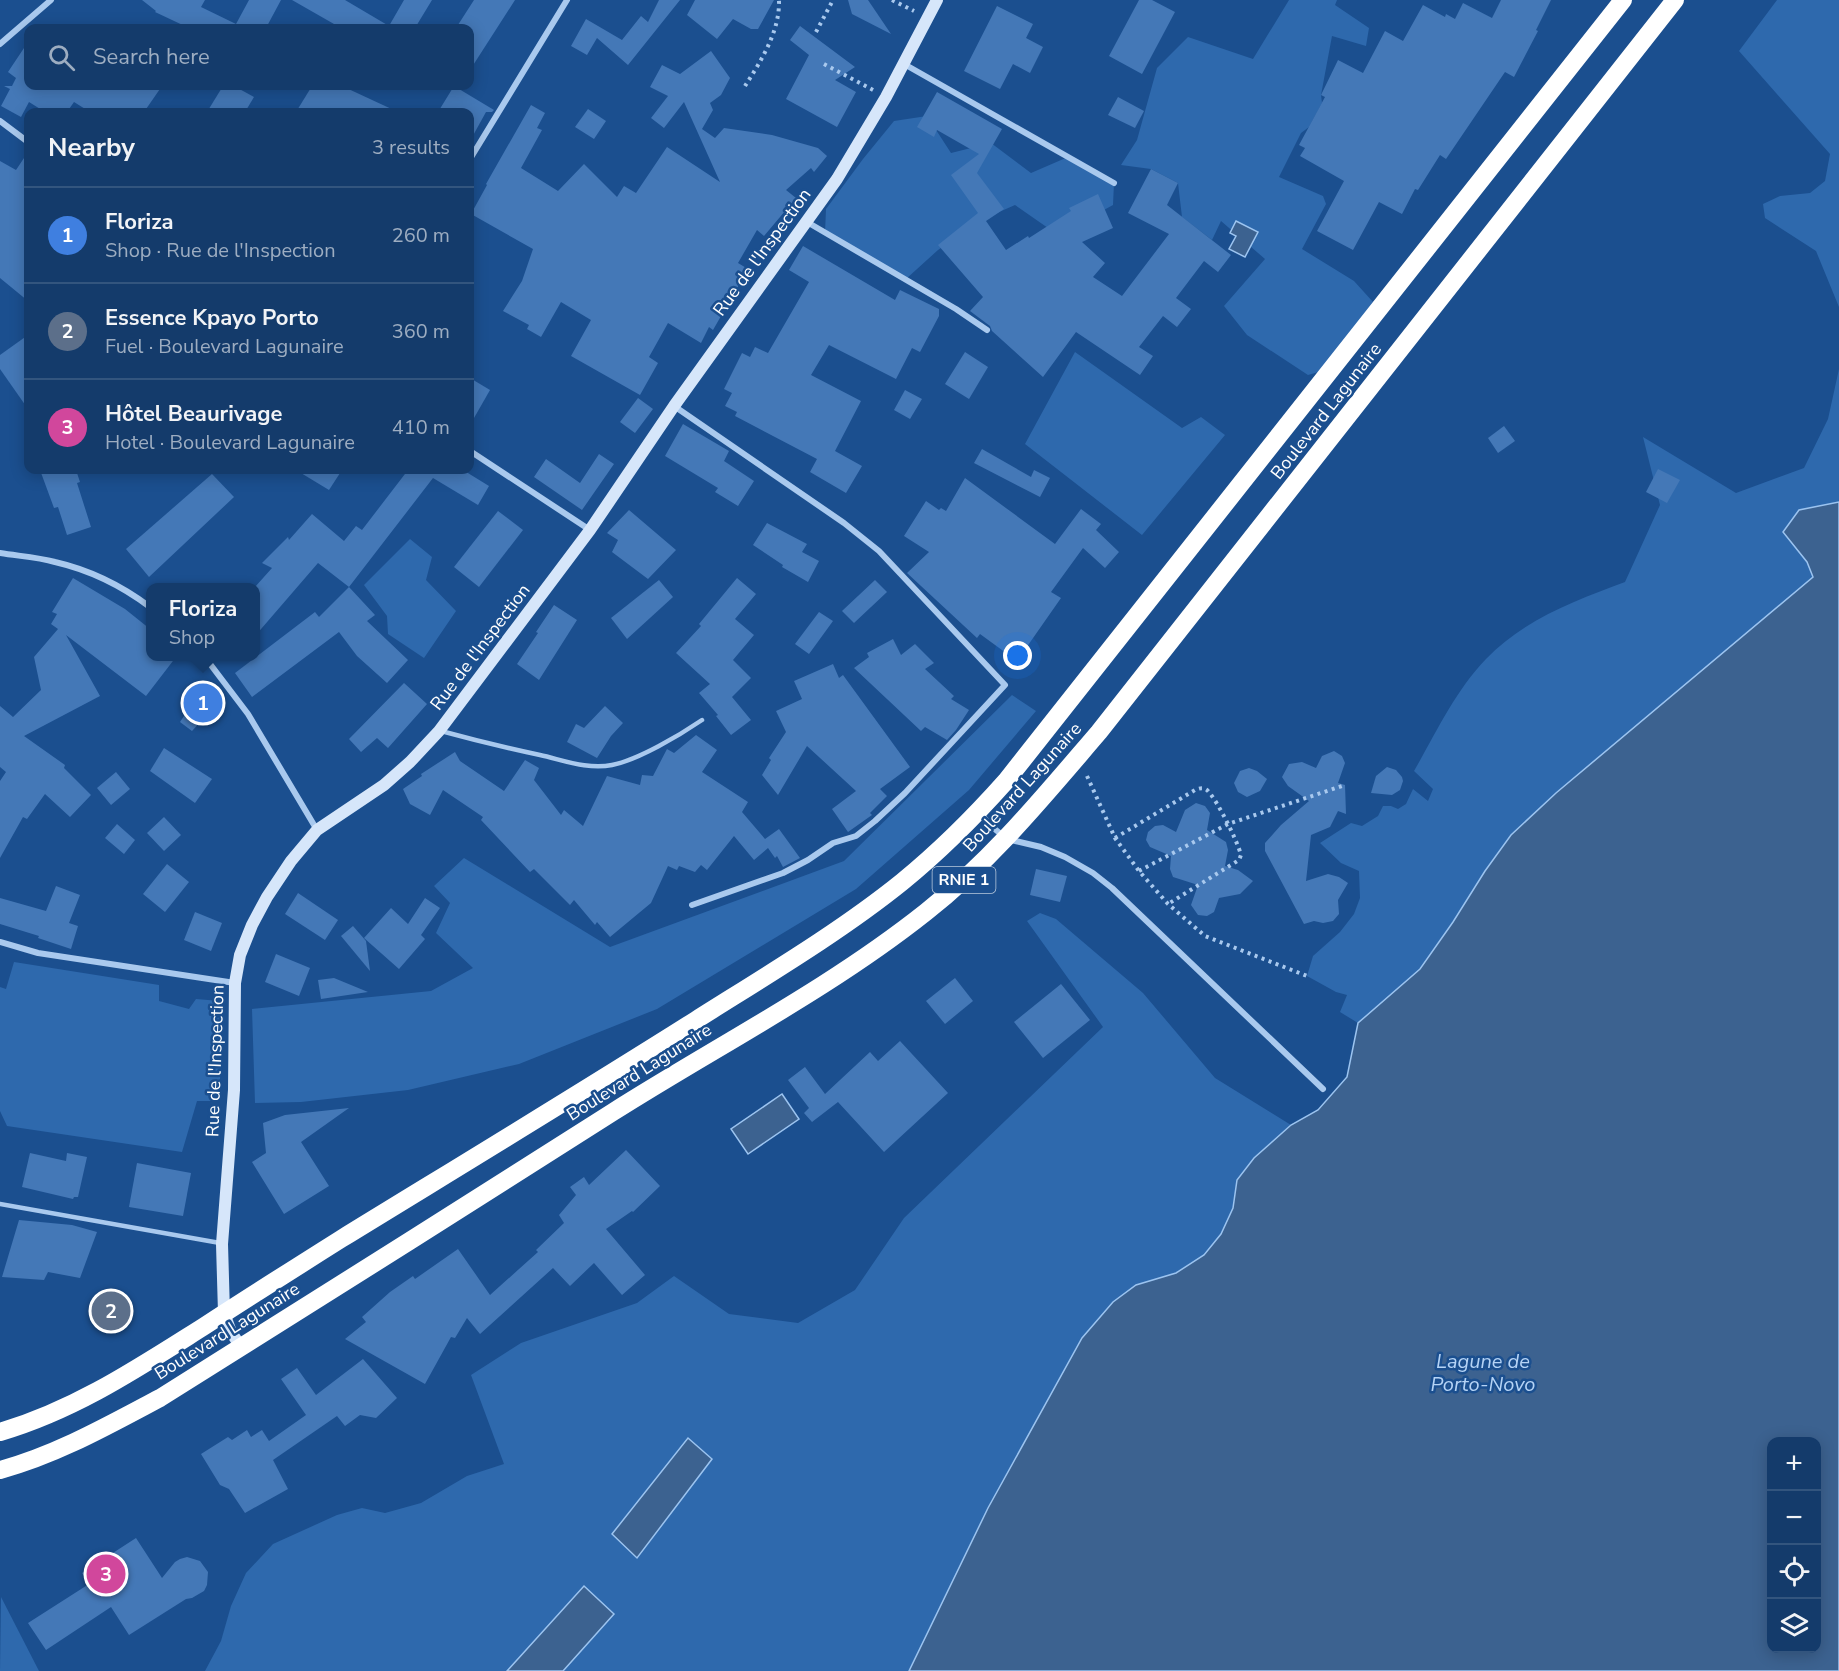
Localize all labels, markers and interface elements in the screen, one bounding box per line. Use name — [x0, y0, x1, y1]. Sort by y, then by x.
search box — [24, 24, 474, 90]
icon: search — [45, 41, 78, 74]
text: Search here — [93, 42, 210, 72]
text: Nearby — [48, 130, 135, 165]
text: 3 results — [372, 134, 450, 161]
street label: Rue de l'Inspection — [708, 183, 816, 321]
text: Floriza — [105, 207, 174, 237]
text: 1 — [62, 222, 74, 249]
text: 260 m — [392, 222, 450, 249]
text: Shop · Rue de l'Inspection — [105, 237, 336, 264]
text: Essence Kpayo Porto — [105, 303, 319, 333]
text: 2 — [62, 318, 74, 345]
text: 360 m — [392, 318, 450, 345]
text: Fuel · Boulevard Lagunaire — [105, 333, 344, 360]
street label: Boulevard Lagunaire — [1265, 338, 1387, 484]
text: Hôtel Beaurivage — [105, 399, 282, 429]
text: 3 — [62, 414, 74, 441]
text: 410 m — [392, 414, 450, 441]
text: Hotel · Boulevard Lagunaire — [105, 429, 355, 456]
street label: Rue de l'Inspection — [425, 579, 535, 715]
popup — [146, 583, 260, 661]
text: Floriza — [169, 594, 237, 624]
text: Shop — [169, 624, 215, 651]
your location — [1003, 641, 1032, 670]
pin: 1 — [184, 680, 222, 726]
street label: Boulevard Lagunaire — [957, 717, 1087, 857]
road number: RNIE 1 — [932, 867, 996, 893]
street label: Rue de l'Inspection — [200, 984, 230, 1138]
street label: Boulevard Lagunaire — [562, 1018, 716, 1126]
street label: Boulevard Lagunaire — [150, 1277, 304, 1385]
pin: 2 — [92, 1288, 130, 1334]
water label: Lagune de Porto-Novo — [1431, 1348, 1535, 1398]
map controls — [1767, 1437, 1821, 1653]
button: + — [1767, 1437, 1821, 1491]
button: − — [1767, 1491, 1821, 1545]
button: locate — [1767, 1545, 1821, 1599]
pin: 3 — [86, 1552, 126, 1596]
button: layers — [1767, 1599, 1821, 1653]

